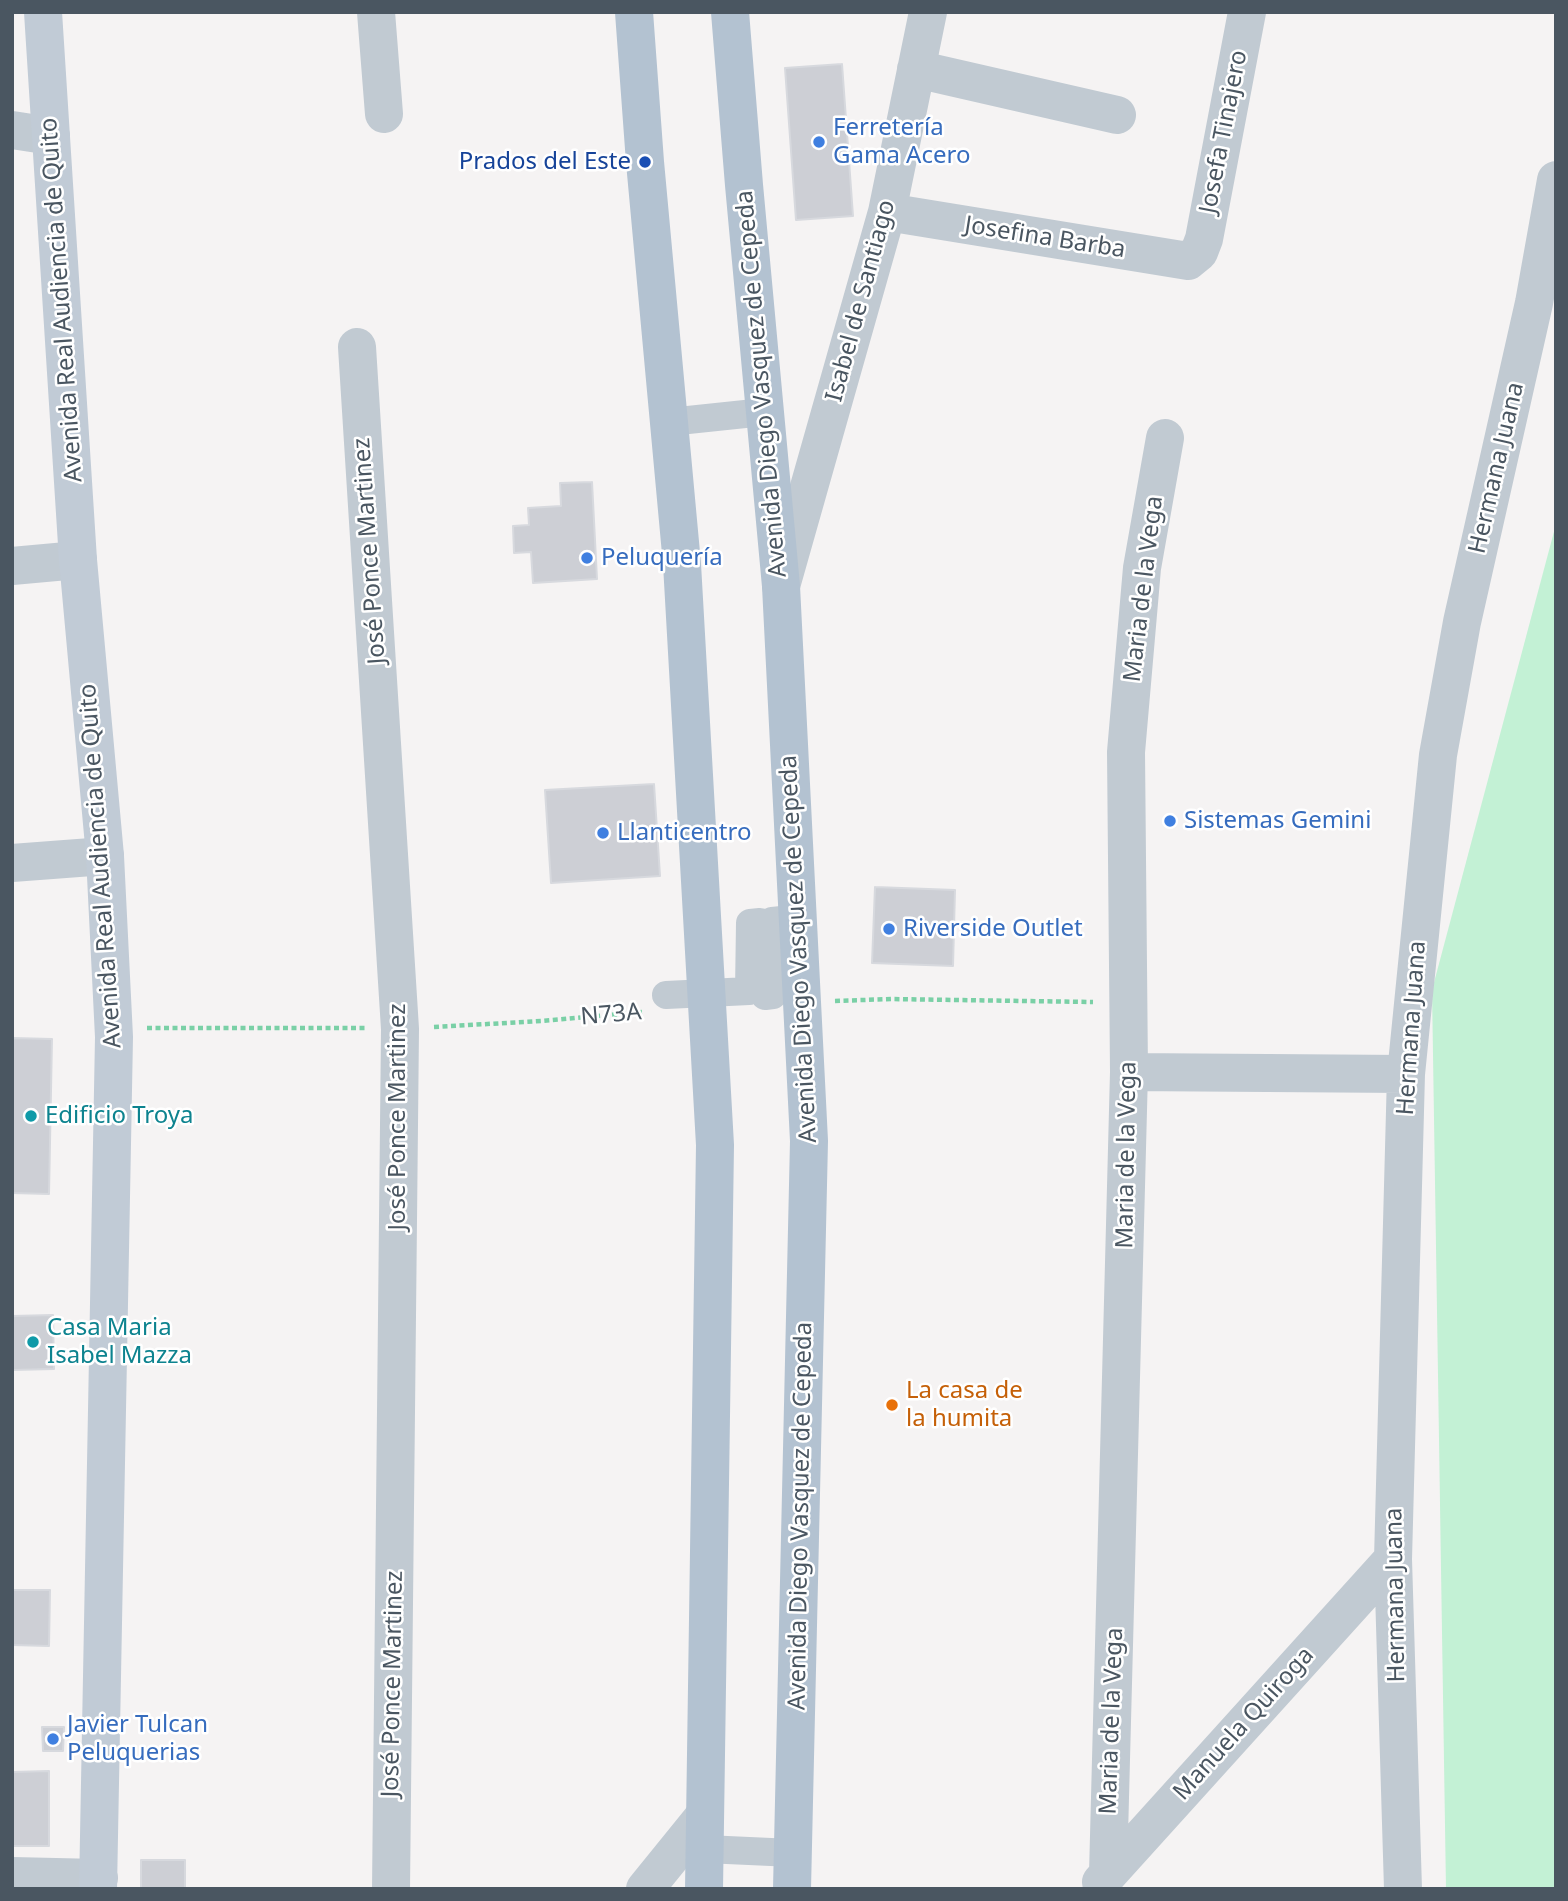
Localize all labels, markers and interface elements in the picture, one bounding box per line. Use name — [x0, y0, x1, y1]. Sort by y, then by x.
street label: Josefa Tinajero — [1194, 48, 1254, 216]
place label: Ferretería Gama Acero — [833, 114, 970, 170]
street label: Avenida Real Audiencia de Quito — [35, 117, 89, 483]
marker: Ferretería Gama Acero — [811, 134, 827, 150]
place label: Prados del Este — [459, 148, 631, 176]
marker: Prados del Este — [637, 154, 653, 170]
street label: Avenida Diego Vasquez de Cepeda — [731, 189, 793, 579]
street label: Isabel de Santiago — [820, 197, 902, 405]
street label: Josefina Barba — [963, 211, 1127, 265]
street label: Hermana Juana — [1463, 380, 1531, 556]
street label: José Ponce Martinez — [348, 437, 392, 665]
street label: Maria de la Vega — [1118, 494, 1170, 684]
place label: Peluquería — [601, 544, 723, 572]
marker: Peluquería — [579, 550, 595, 566]
street label: Avenida Real Audiencia de Quito — [74, 683, 128, 1049]
street label: Avenida Diego Vasquez de Cepeda — [774, 754, 824, 1144]
place label: Sistemas Gemini — [1184, 807, 1371, 835]
marker: Sistemas Gemini — [1162, 813, 1178, 829]
place label: Llanticentro — [617, 819, 751, 847]
marker: Llanticentro — [595, 825, 611, 841]
place label: Riverside Outlet — [903, 915, 1083, 943]
marker: Riverside Outlet — [881, 921, 897, 937]
street label: Hermana Juana — [1392, 940, 1432, 1116]
street label: N73A — [579, 998, 643, 1032]
street label: José Ponce Martinez — [384, 1004, 412, 1230]
street label: Maria de la Vega — [1111, 1061, 1143, 1249]
place label: Edificio Troya — [45, 1102, 194, 1130]
marker: Edificio Troya — [23, 1108, 39, 1124]
place label: Casa Maria Isabel Mazza — [47, 1314, 192, 1370]
street label: Avenida Diego Vasquez de Cepeda — [783, 1322, 819, 1710]
marker: Casa Maria Isabel Mazza — [25, 1334, 41, 1350]
place label: La casa de la humita — [906, 1377, 1023, 1433]
marker: La casa de la humita — [884, 1397, 900, 1413]
street label: Hermana Juana — [1380, 1507, 1412, 1683]
street label: José Ponce Martinez — [377, 1570, 409, 1798]
street label: Maria de la Vega — [1094, 1627, 1130, 1815]
street label: Manuela Quiroga — [1168, 1641, 1320, 1807]
place label: Javier Tulcan Peluquerias — [67, 1711, 208, 1767]
marker: Javier Tulcan Peluquerias — [45, 1731, 61, 1747]

